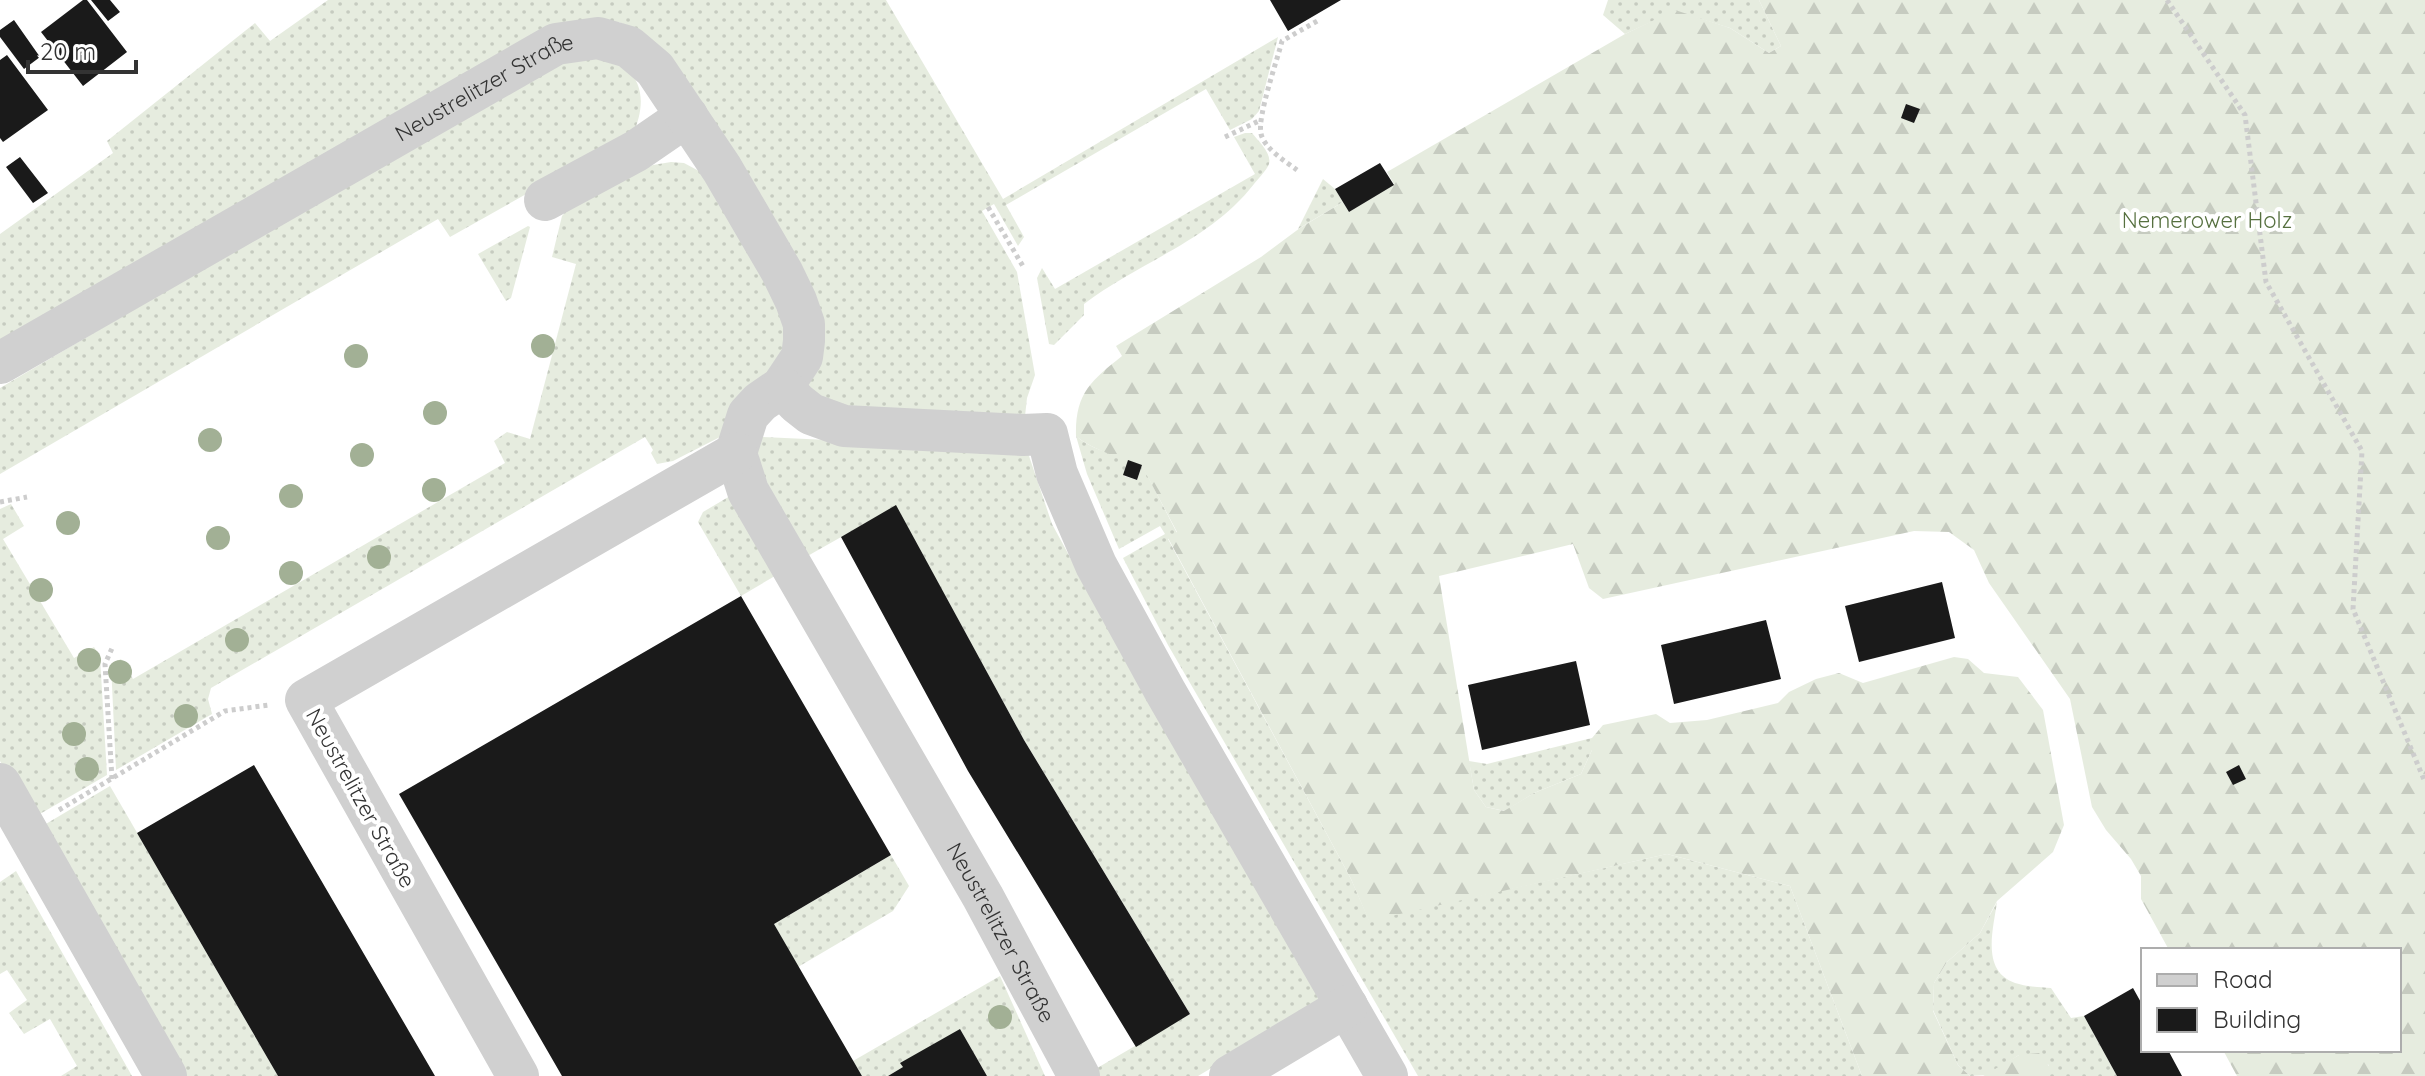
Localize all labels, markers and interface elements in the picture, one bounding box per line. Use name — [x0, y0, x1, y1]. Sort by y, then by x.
scale bar — [28, 24, 136, 74]
street label: Neustrelitzer Straße — [390, 28, 575, 147]
text: 20 m — [40, 36, 96, 66]
park label: Nemerower Holz — [2122, 206, 2292, 234]
street label: Neustrelitzer Straße — [300, 703, 422, 893]
street label: Neustrelitzer Straße — [940, 837, 1062, 1027]
legend — [2141, 948, 2401, 1052]
text: Road — [2213, 964, 2273, 994]
text: Building — [2213, 1004, 2301, 1034]

